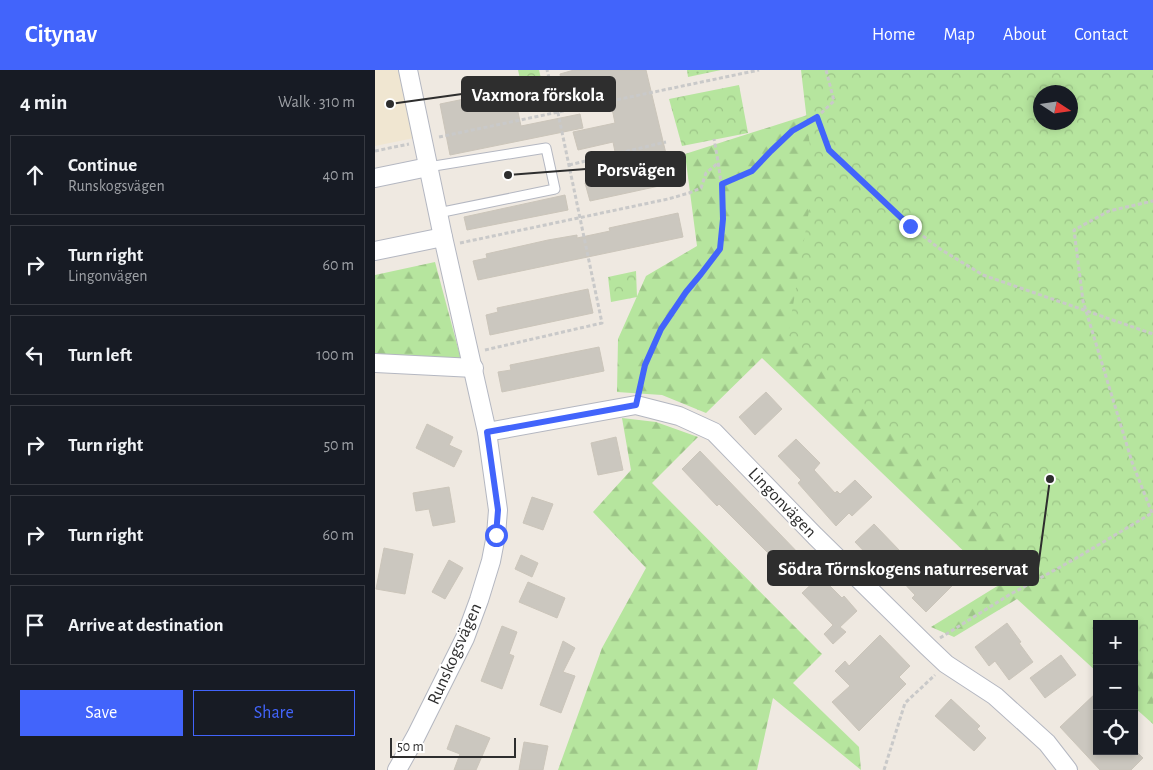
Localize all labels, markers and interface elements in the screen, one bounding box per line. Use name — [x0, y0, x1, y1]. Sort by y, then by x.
text: Citynav — [25, 23, 97, 47]
text: Home — [872, 26, 915, 44]
text: Map — [943, 26, 975, 44]
text: About — [1003, 26, 1046, 44]
text: Contact — [1074, 26, 1128, 44]
callout: Vaxmora förskola — [462, 77, 615, 111]
north arrow — [1033, 85, 1078, 130]
text: Vaxmora förskola — [472, 86, 604, 105]
text: 4 min — [20, 92, 67, 113]
text: Walk · 310 m — [278, 94, 355, 110]
callout: Porsvägen — [586, 152, 685, 186]
text: Continue — [68, 156, 137, 175]
icon: ahead — [21, 161, 49, 189]
text: Porsvägen — [597, 161, 675, 180]
text: 40 m — [322, 167, 354, 183]
text: Runskogsvägen — [68, 178, 165, 194]
route end — [899, 215, 922, 238]
text: Turn right — [68, 246, 143, 265]
icon: right — [21, 251, 49, 279]
text: 60 m — [323, 257, 354, 273]
text: Lingonvägen — [68, 268, 148, 284]
icon: left — [21, 341, 49, 369]
text: Turn left — [68, 346, 132, 365]
text: 100 m — [316, 347, 354, 363]
icon: right — [21, 431, 49, 459]
text: Turn right — [68, 436, 143, 455]
text: 50 m — [323, 437, 354, 453]
street label: Lingonvägen — [744, 465, 820, 541]
icon: right — [21, 521, 49, 549]
route start — [485, 524, 508, 547]
text: Turn right — [68, 526, 143, 545]
text: 60 m — [323, 527, 354, 543]
callout: Södra Törnskogens naturreservat — [768, 551, 1038, 585]
text: Södra Törnskogens naturreservat — [778, 560, 1029, 579]
street label: Runskogsvägen — [425, 601, 485, 707]
icon: arrive — [21, 611, 49, 639]
text: Arrive at destination — [68, 616, 224, 635]
map controls — [1093, 620, 1138, 755]
button: + — [1093, 620, 1138, 665]
button: − — [1093, 665, 1138, 710]
button: Save — [20, 690, 183, 736]
button: Share — [193, 690, 355, 736]
button: locate — [1093, 710, 1138, 755]
scale bar — [390, 735, 516, 758]
text: 50 m — [397, 740, 424, 754]

